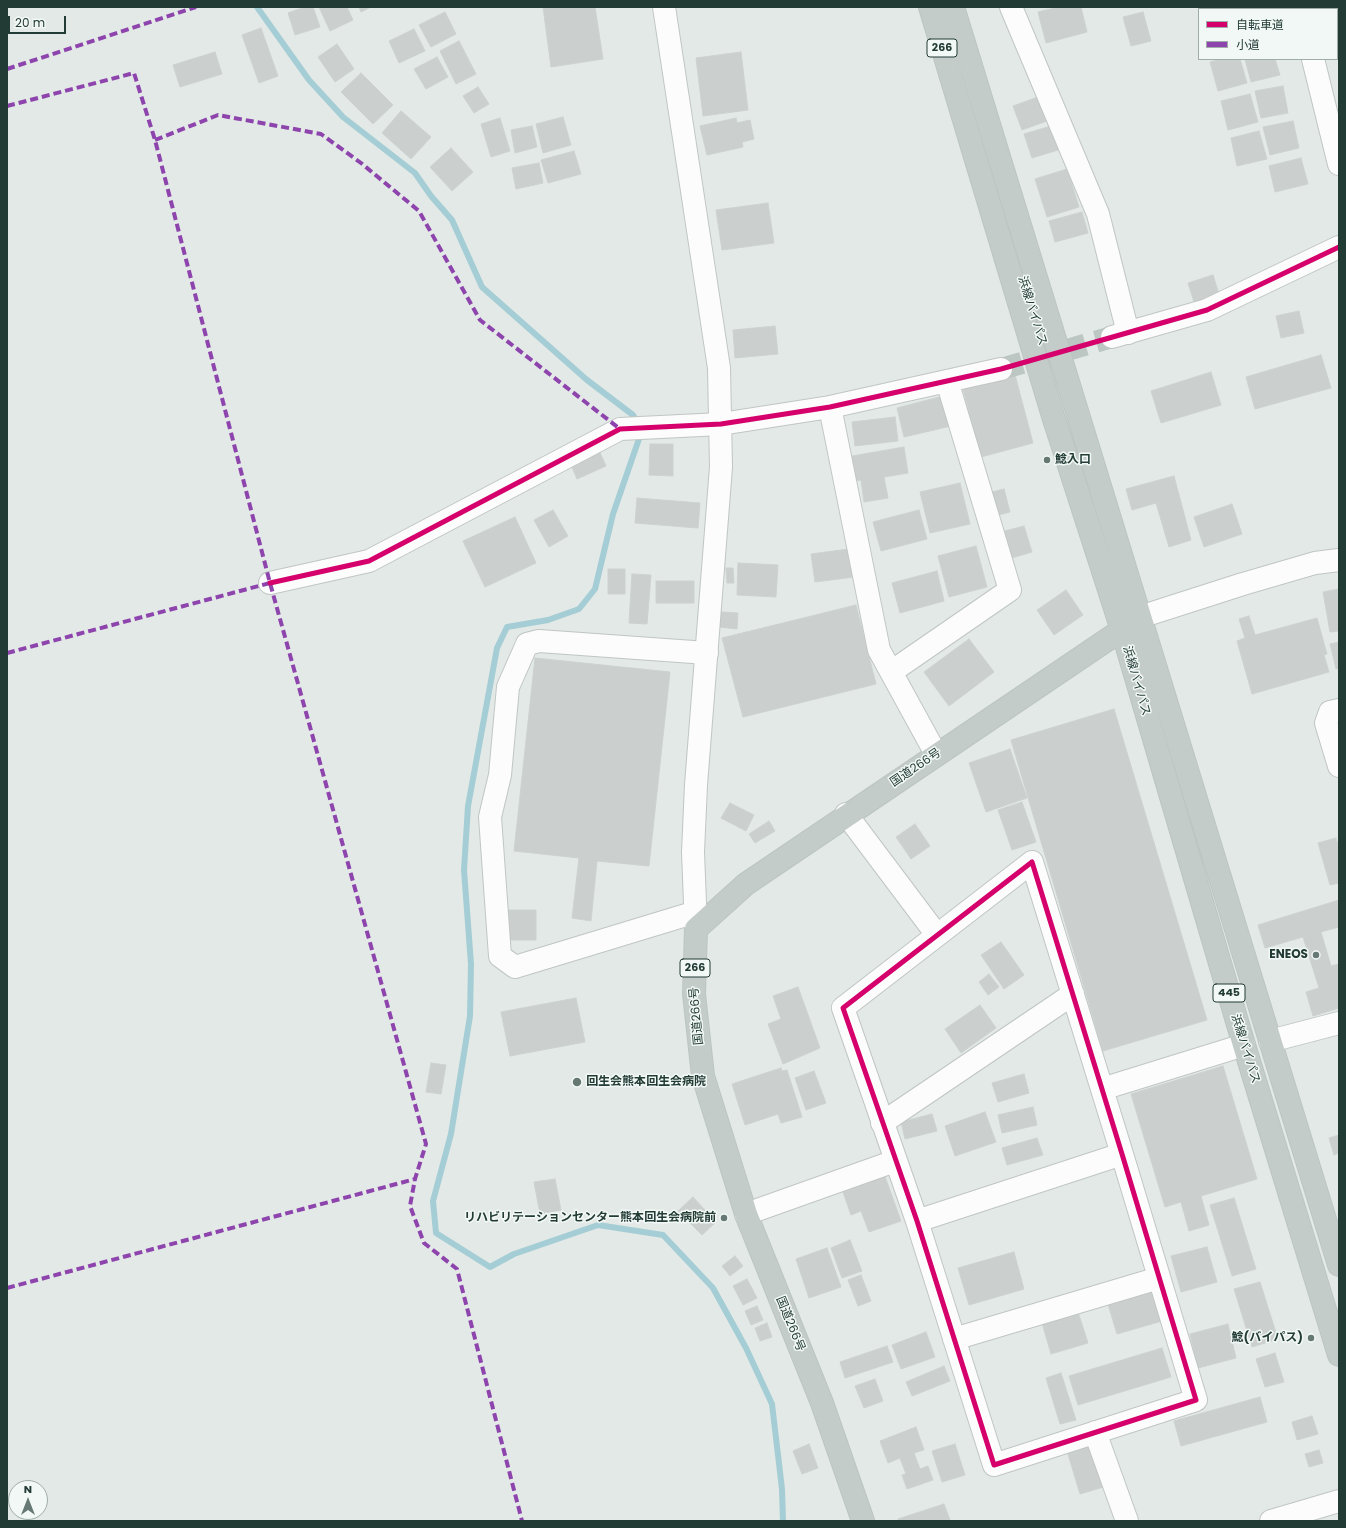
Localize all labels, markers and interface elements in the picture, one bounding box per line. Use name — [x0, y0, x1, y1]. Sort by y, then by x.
scale bar — [10, 8, 68, 34]
legend — [1198, 8, 1338, 60]
text: 20 m — [15, 14, 45, 31]
text: 自転車道 — [1236, 16, 1284, 33]
text: 小道 — [1236, 36, 1260, 53]
road number: 266 — [927, 39, 957, 57]
street label: 浜線バイパス — [1015, 274, 1049, 348]
place label: 鯰入口 — [1055, 453, 1091, 467]
marker: 鯰入口 — [1042, 455, 1052, 465]
street label: 浜線バイパス — [1119, 644, 1153, 718]
street label: 国道266号 — [888, 746, 944, 790]
place label: ENEOS — [1269, 948, 1308, 962]
marker: ENEOS — [1311, 950, 1321, 960]
road number: 266 — [680, 959, 710, 977]
road number: 445 — [1213, 984, 1245, 1002]
street label: 国道266号 — [687, 986, 707, 1046]
street label: 浜線バイパス — [1228, 1012, 1262, 1086]
place label: 回生会熊本回生会病院 — [586, 1075, 706, 1089]
marker: 回生会熊本回生会病院 — [571, 1076, 583, 1088]
place label: リハビリテーションセンター熊本回生会病院前 — [464, 1211, 716, 1225]
marker: リハビリテーションセンター熊本回生会病院前 — [719, 1213, 729, 1223]
street label: 国道266号 — [772, 1294, 808, 1354]
place label: 鯰(バイパス) — [1232, 1331, 1303, 1345]
marker: 鯰(バイパス) — [1306, 1333, 1316, 1343]
north arrow — [8, 1480, 48, 1520]
text: N — [24, 1481, 32, 1497]

